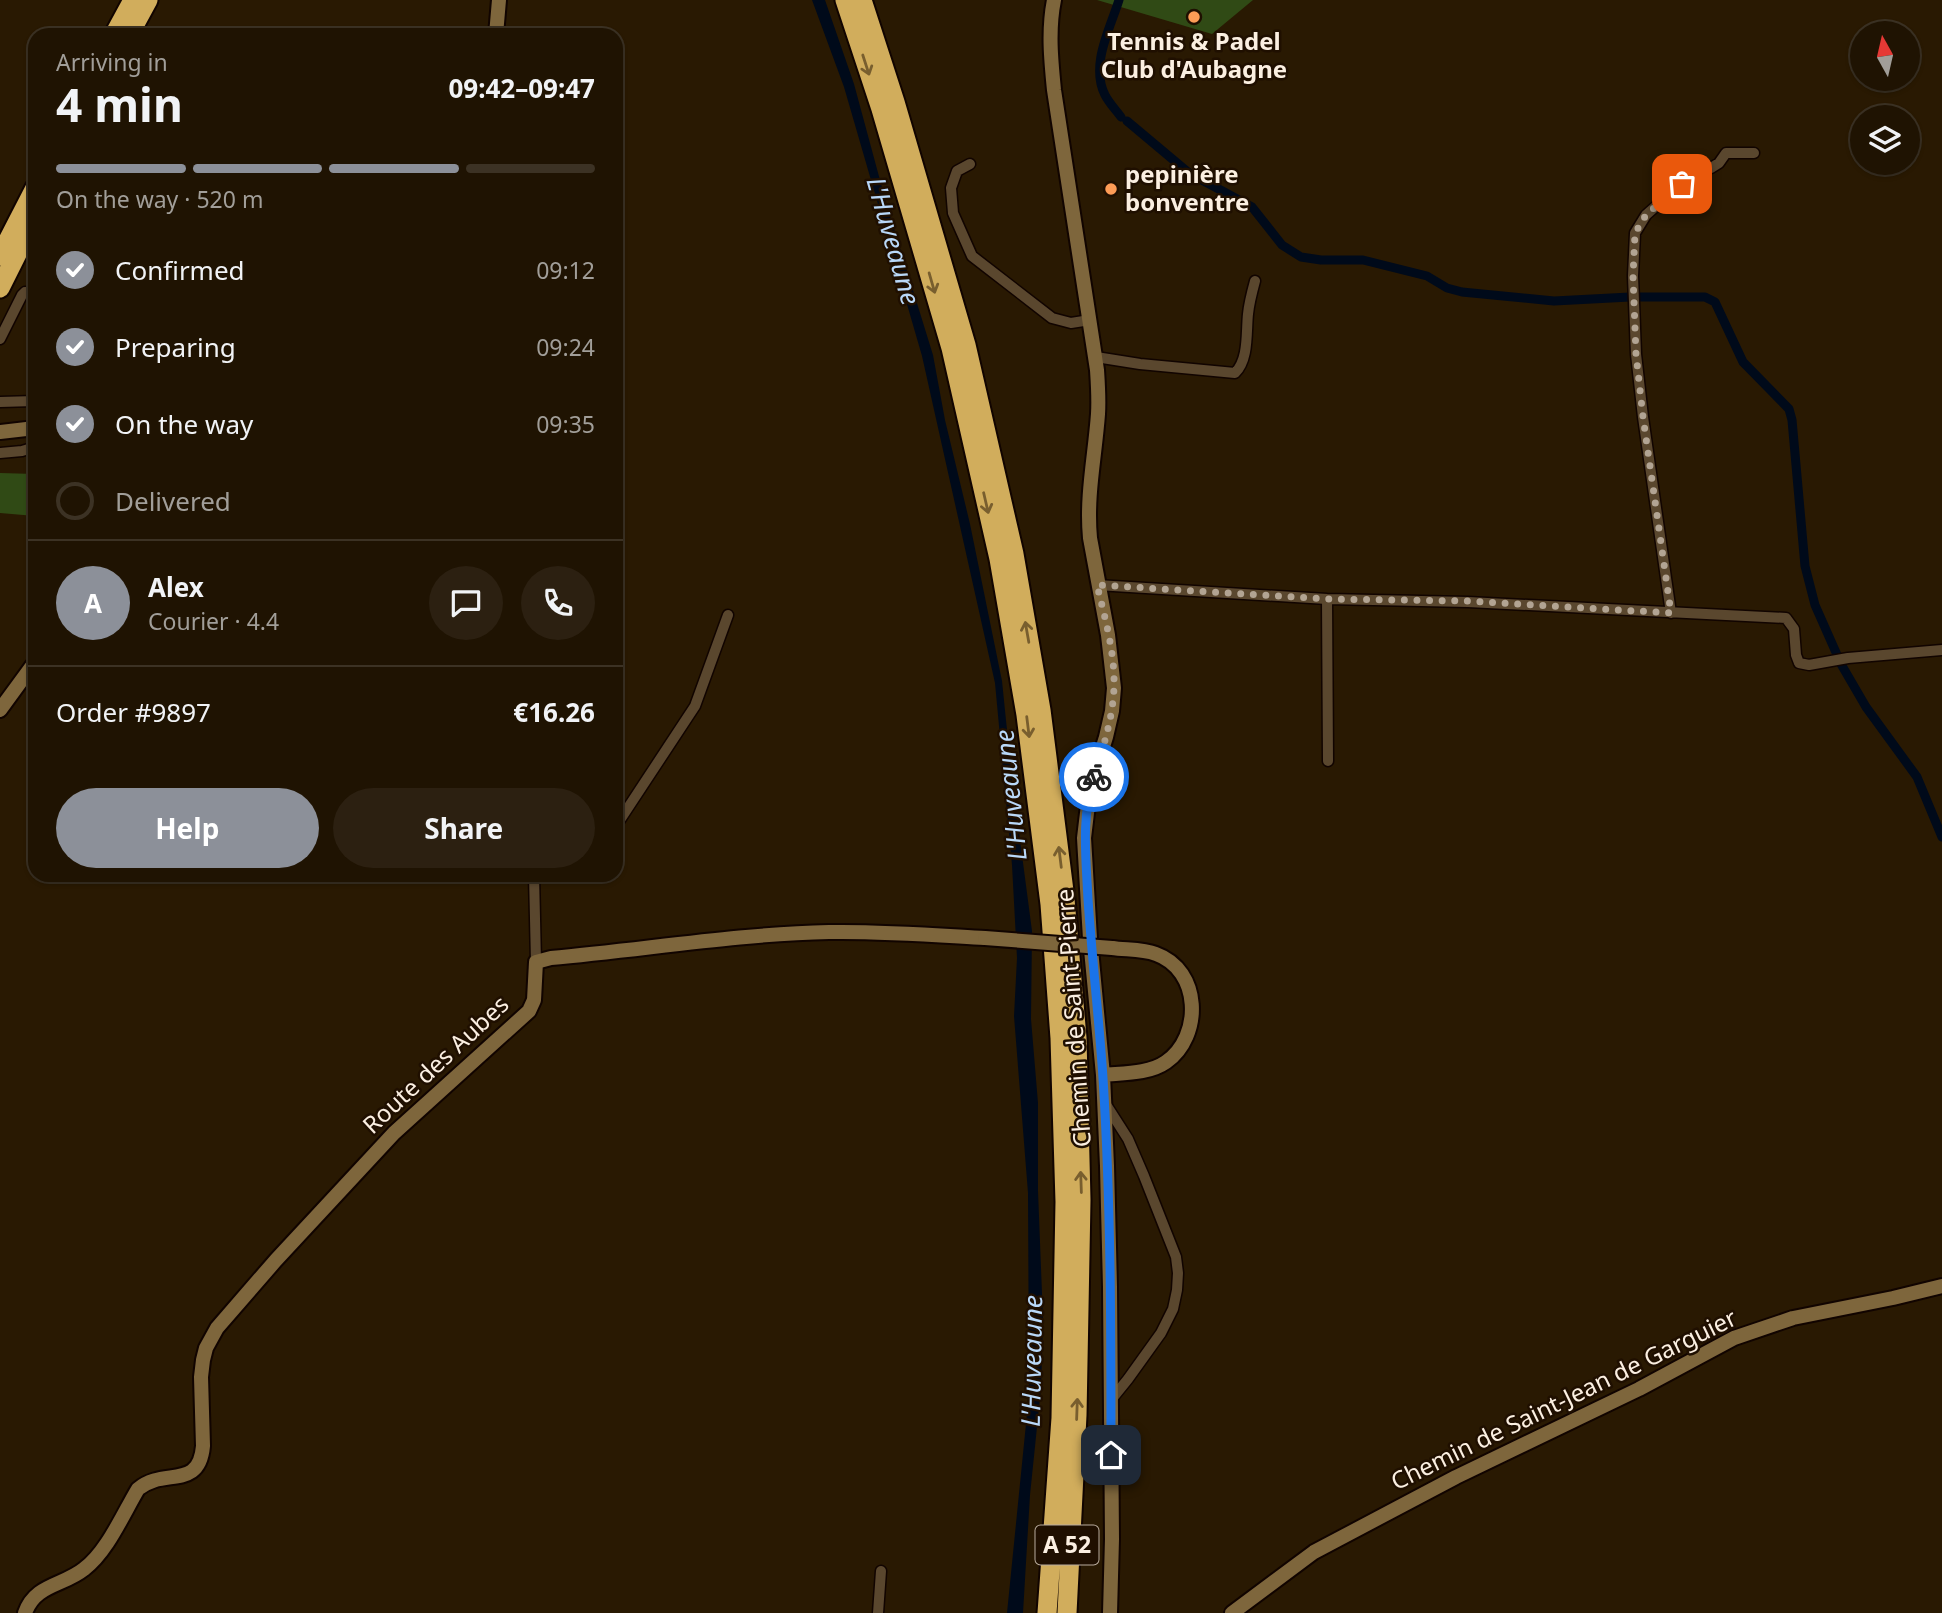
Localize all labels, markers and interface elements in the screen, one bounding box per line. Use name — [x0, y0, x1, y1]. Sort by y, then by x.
marker: Tennis & Padel Club d'Aubagne — [1186, 9, 1202, 25]
north arrow — [1850, 21, 1920, 91]
map controls — [1850, 21, 1920, 175]
place label: Tennis & Padel Club d'Aubagne — [1101, 24, 1287, 85]
text: Arriving in — [56, 46, 168, 78]
one-way arrow — [861, 53, 873, 75]
text: 09:42–09:47 — [448, 70, 595, 106]
text: 4 min — [56, 73, 183, 135]
button: layers — [1850, 105, 1920, 175]
pin — [1652, 154, 1712, 214]
place label: pepinière bonventre — [1125, 157, 1249, 218]
icon: bag — [1663, 165, 1701, 203]
water label: L'Huveaune — [858, 172, 929, 309]
marker: pepinière bonventre — [1103, 181, 1119, 197]
text: On the way · 520 m — [56, 183, 263, 215]
icon: check — [56, 251, 94, 289]
text: Confirmed — [115, 252, 245, 288]
text: 09:12 — [536, 254, 595, 286]
one-way arrow — [926, 271, 939, 293]
icon: check — [56, 328, 94, 366]
text: Preparing — [115, 329, 236, 365]
text: 09:24 — [536, 331, 595, 363]
icon: check — [56, 405, 94, 443]
text: On the way — [115, 406, 253, 442]
text: 09:35 — [536, 408, 595, 440]
text: Delivered — [115, 483, 231, 519]
one-way arrow — [980, 491, 993, 514]
button: chat — [429, 566, 503, 640]
button: phone — [521, 566, 595, 640]
text: Alex — [148, 569, 204, 605]
text: A — [84, 585, 102, 621]
text: Courier · 4.4 — [148, 605, 279, 637]
one-way arrow — [1020, 621, 1034, 644]
text: Order #9897 — [56, 694, 211, 730]
text: €16.26 — [513, 694, 595, 730]
one-way arrow — [1021, 715, 1034, 738]
water label: L'Huveaune — [985, 728, 1035, 863]
courier — [1059, 742, 1129, 812]
icon: bike — [1075, 758, 1113, 796]
button: Help — [56, 788, 319, 868]
button: Share — [333, 788, 595, 868]
one-way arrow — [1053, 846, 1066, 869]
street label: Chemin de Saint-Pierre — [1047, 888, 1098, 1148]
street label: Route des Aubes — [355, 987, 515, 1140]
one-way arrow — [1074, 1170, 1087, 1193]
water label: L'Huveaune — [1012, 1295, 1050, 1427]
street label: Chemin de Saint-Jean de Garguier — [1385, 1300, 1742, 1497]
one-way arrow — [1070, 1398, 1084, 1421]
pin — [1081, 1425, 1141, 1485]
icon: home — [1092, 1436, 1130, 1474]
road number: A 52 — [1036, 1526, 1098, 1564]

